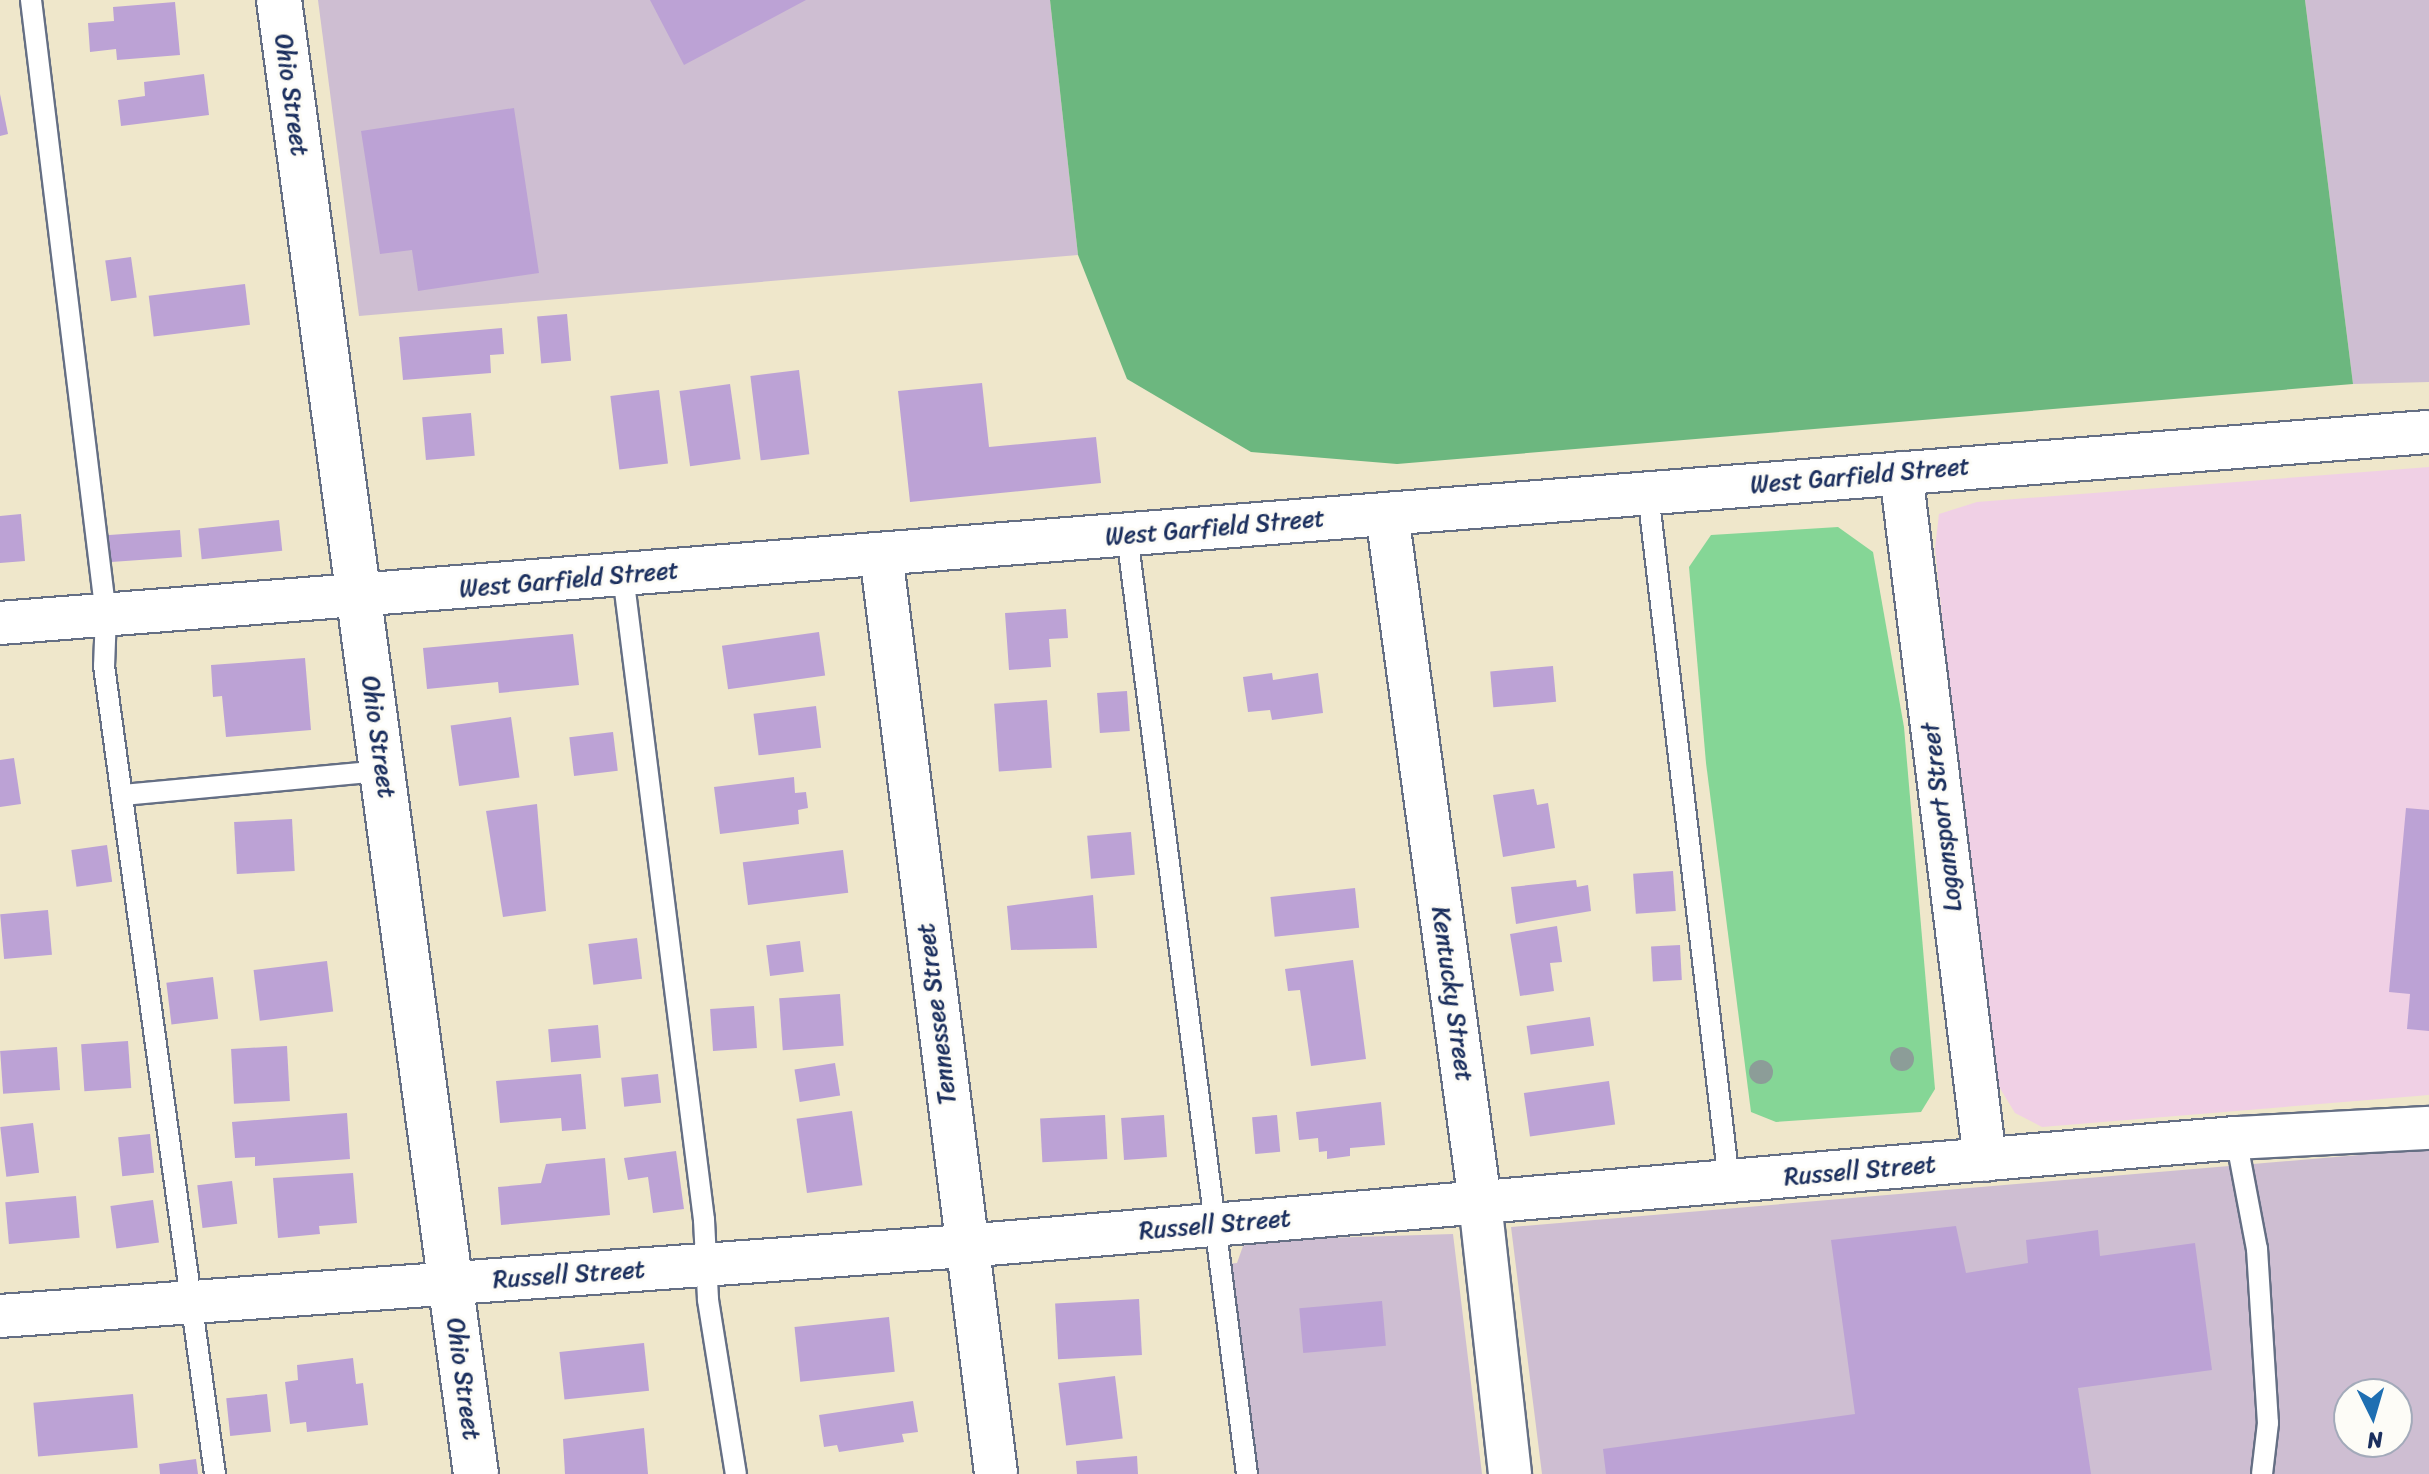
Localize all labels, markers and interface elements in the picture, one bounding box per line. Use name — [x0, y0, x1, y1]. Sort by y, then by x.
street label: Ohio Street — [268, 32, 314, 158]
street label: West Garfield Street — [1749, 452, 1971, 500]
street label: West Garfield Street — [1104, 504, 1326, 552]
street label: West Garfield Street — [458, 556, 680, 604]
street label: Ohio Street — [355, 674, 401, 800]
street label: Logansport Street — [1916, 721, 1968, 913]
street label: Kentucky Street — [1425, 905, 1479, 1083]
street label: Tennessee Street — [912, 922, 962, 1106]
street label: Russell Street — [1783, 1150, 1937, 1192]
street label: Russell Street — [1138, 1204, 1292, 1246]
street label: Russell Street — [492, 1255, 646, 1295]
street label: Ohio Street — [440, 1316, 486, 1442]
north arrow — [2333, 1378, 2413, 1458]
text: N — [2366, 1420, 2384, 1461]

